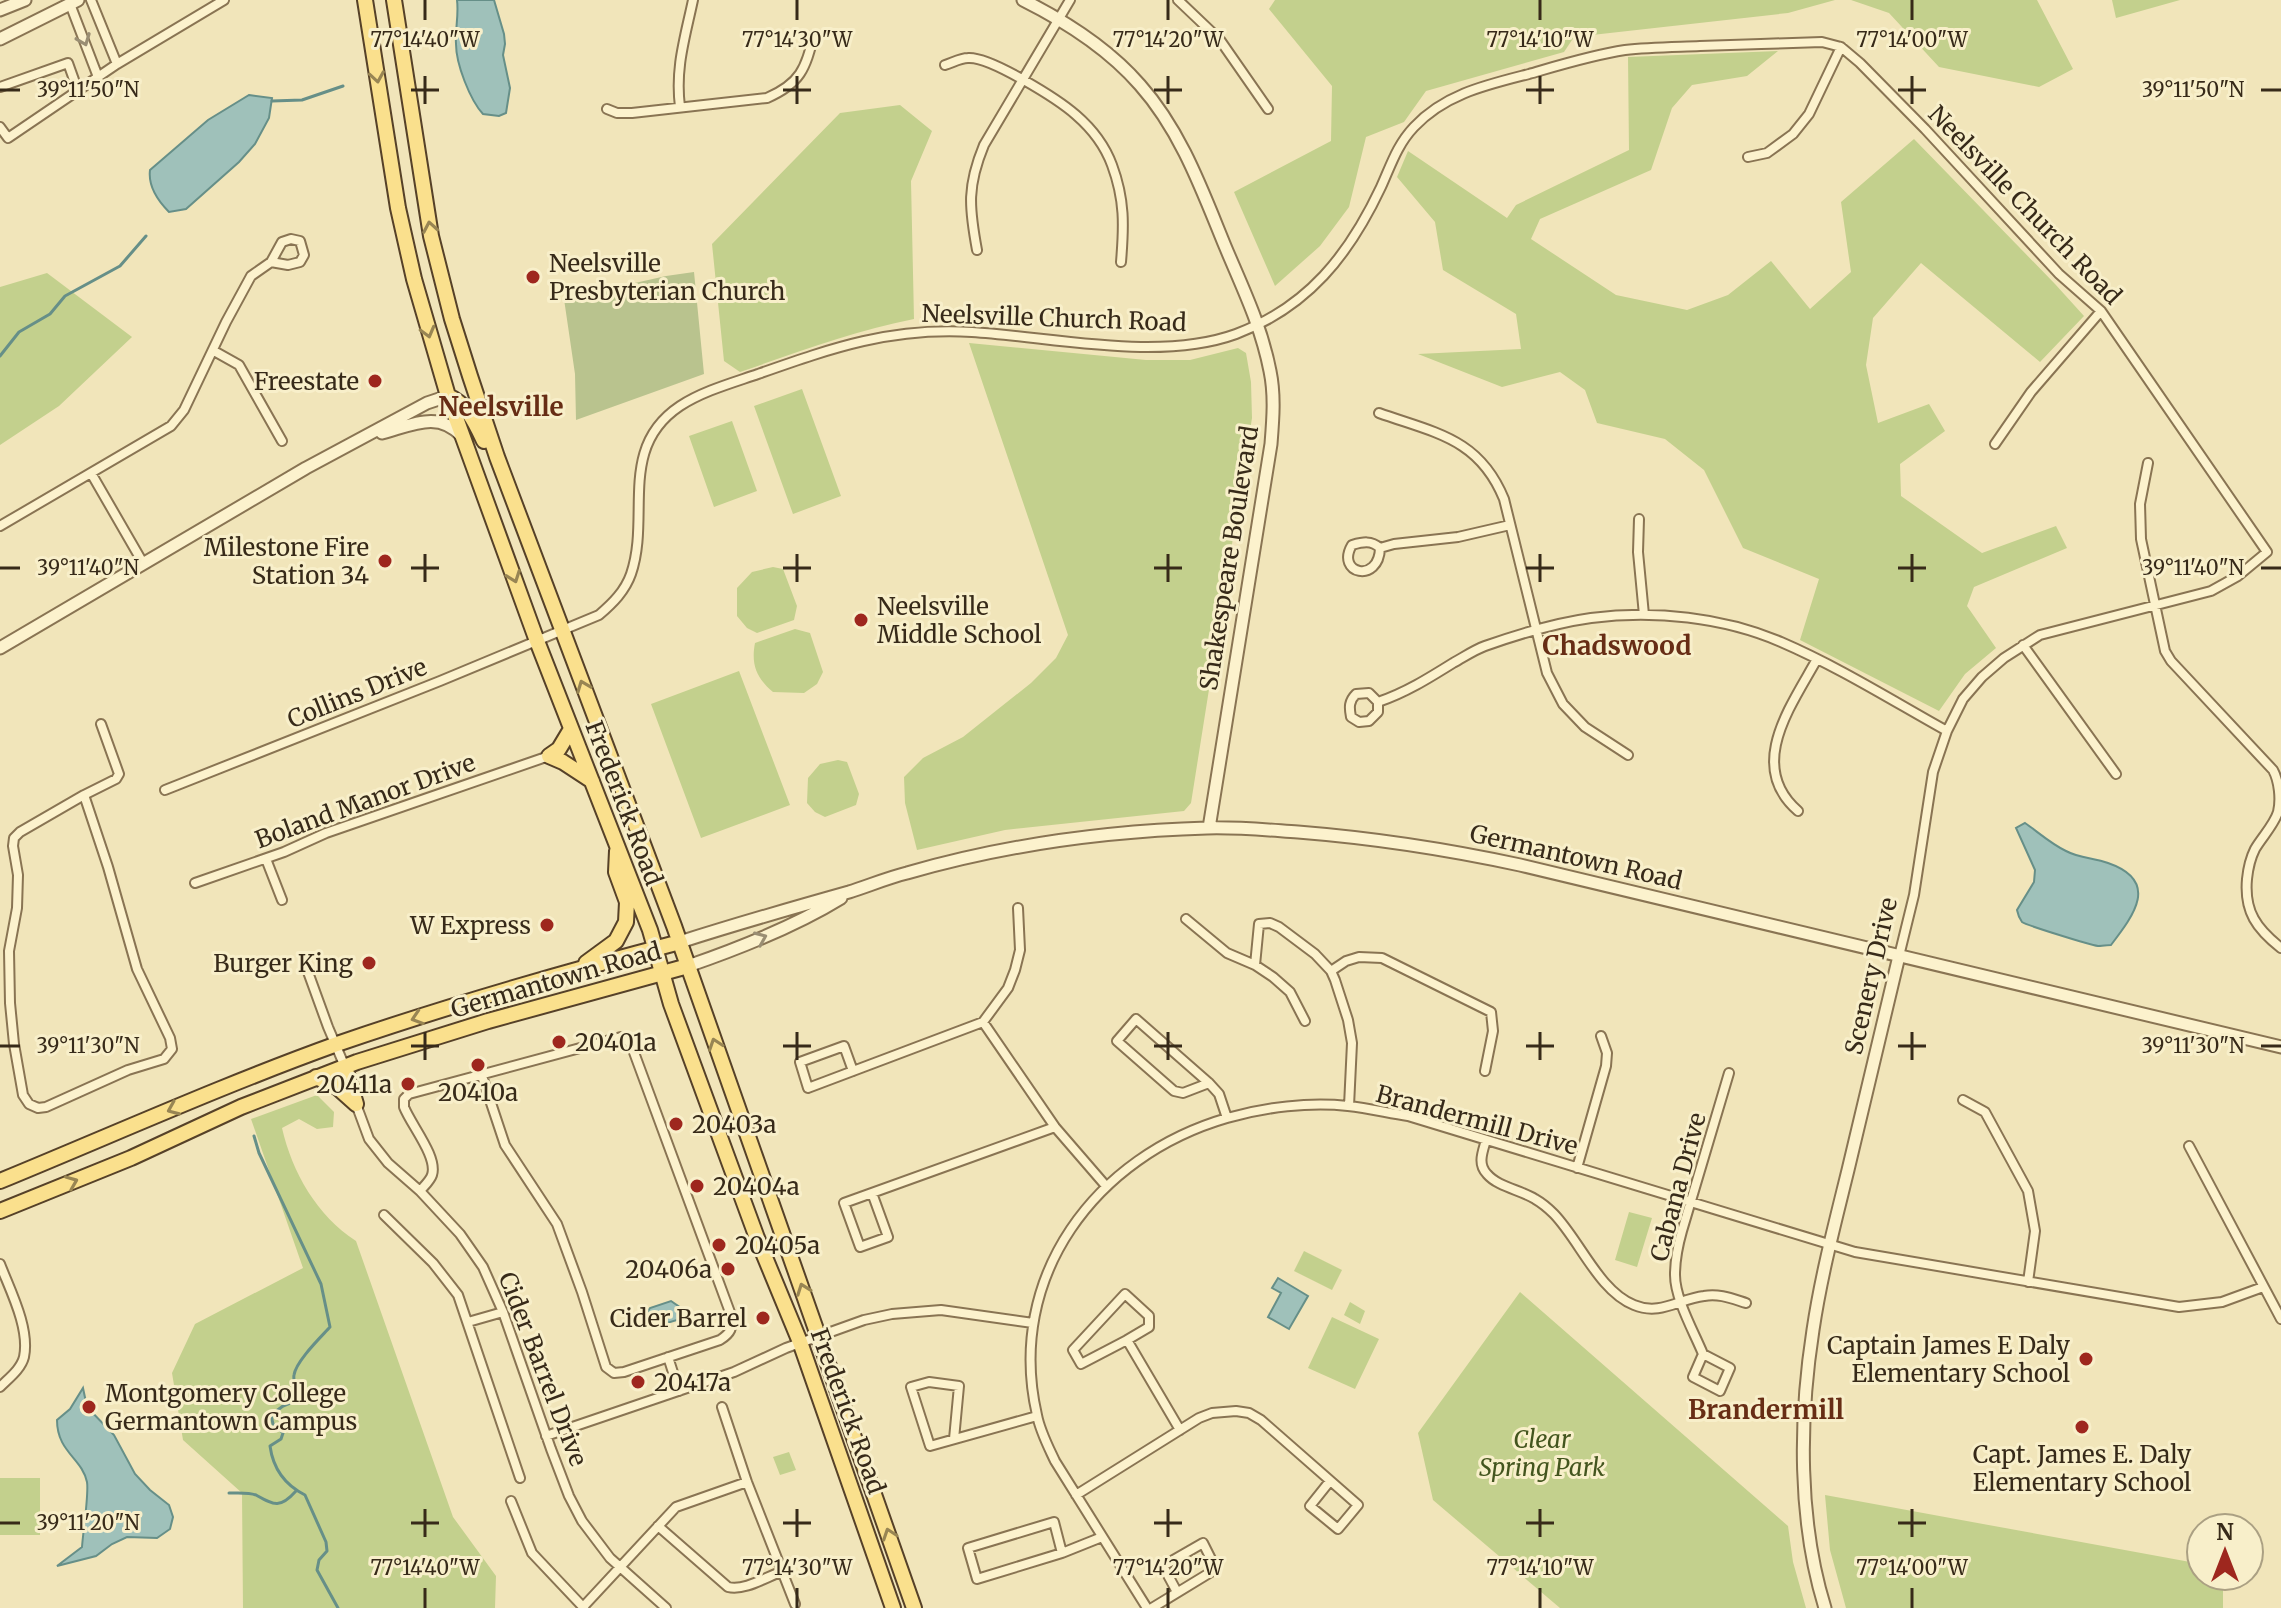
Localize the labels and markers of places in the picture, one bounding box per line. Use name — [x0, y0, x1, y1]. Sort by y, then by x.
place label: Neelsville Presbyterian Church — [549, 248, 785, 307]
marker: Neelsville Presbyterian Church — [524, 268, 542, 286]
place label: Freestate — [254, 366, 359, 397]
marker: Freestate — [366, 372, 384, 390]
place label: Milestone Fire Station 34 — [204, 532, 369, 591]
marker: Milestone Fire Station 34 — [376, 552, 394, 570]
place label: Neelsville Middle School — [877, 591, 1041, 650]
marker: Neelsville Middle School — [852, 611, 870, 629]
place label: W Express — [409, 910, 531, 941]
marker: W Express — [538, 916, 556, 934]
place label: Burger King — [213, 948, 353, 979]
marker: Burger King — [360, 954, 378, 972]
place label: 20401a — [575, 1027, 657, 1058]
marker: 20401a — [550, 1033, 568, 1051]
marker: 20410a — [469, 1056, 487, 1074]
place label: 20411a — [316, 1069, 392, 1100]
marker: 20411a — [399, 1075, 417, 1093]
place label: 20410a — [438, 1077, 518, 1108]
place label: 20403a — [692, 1109, 777, 1140]
marker: 20403a — [667, 1115, 685, 1133]
place label: 20404a — [713, 1171, 800, 1202]
marker: 20404a — [688, 1177, 706, 1195]
place label: 20405a — [735, 1230, 820, 1261]
marker: 20405a — [710, 1236, 728, 1254]
place label: 20406a — [625, 1254, 712, 1285]
marker: 20406a — [719, 1260, 737, 1278]
place label: Cider Barrel — [610, 1303, 747, 1334]
marker: Cider Barrel — [754, 1309, 772, 1327]
place label: Captain James E Daly Elementary School — [1827, 1330, 2070, 1389]
marker: Captain James E Daly Elementary School — [2077, 1350, 2095, 1368]
place label: 20417a — [654, 1367, 731, 1398]
marker: 20417a — [629, 1373, 647, 1391]
place label: Montgomery College Germantown Campus — [105, 1378, 357, 1437]
marker: Montgomery College Germantown Campus — [80, 1398, 98, 1416]
marker: Capt. James E. Daly Elementary School — [2073, 1418, 2091, 1436]
place label: Capt. James E. Daly Elementary School — [1973, 1439, 2191, 1498]

